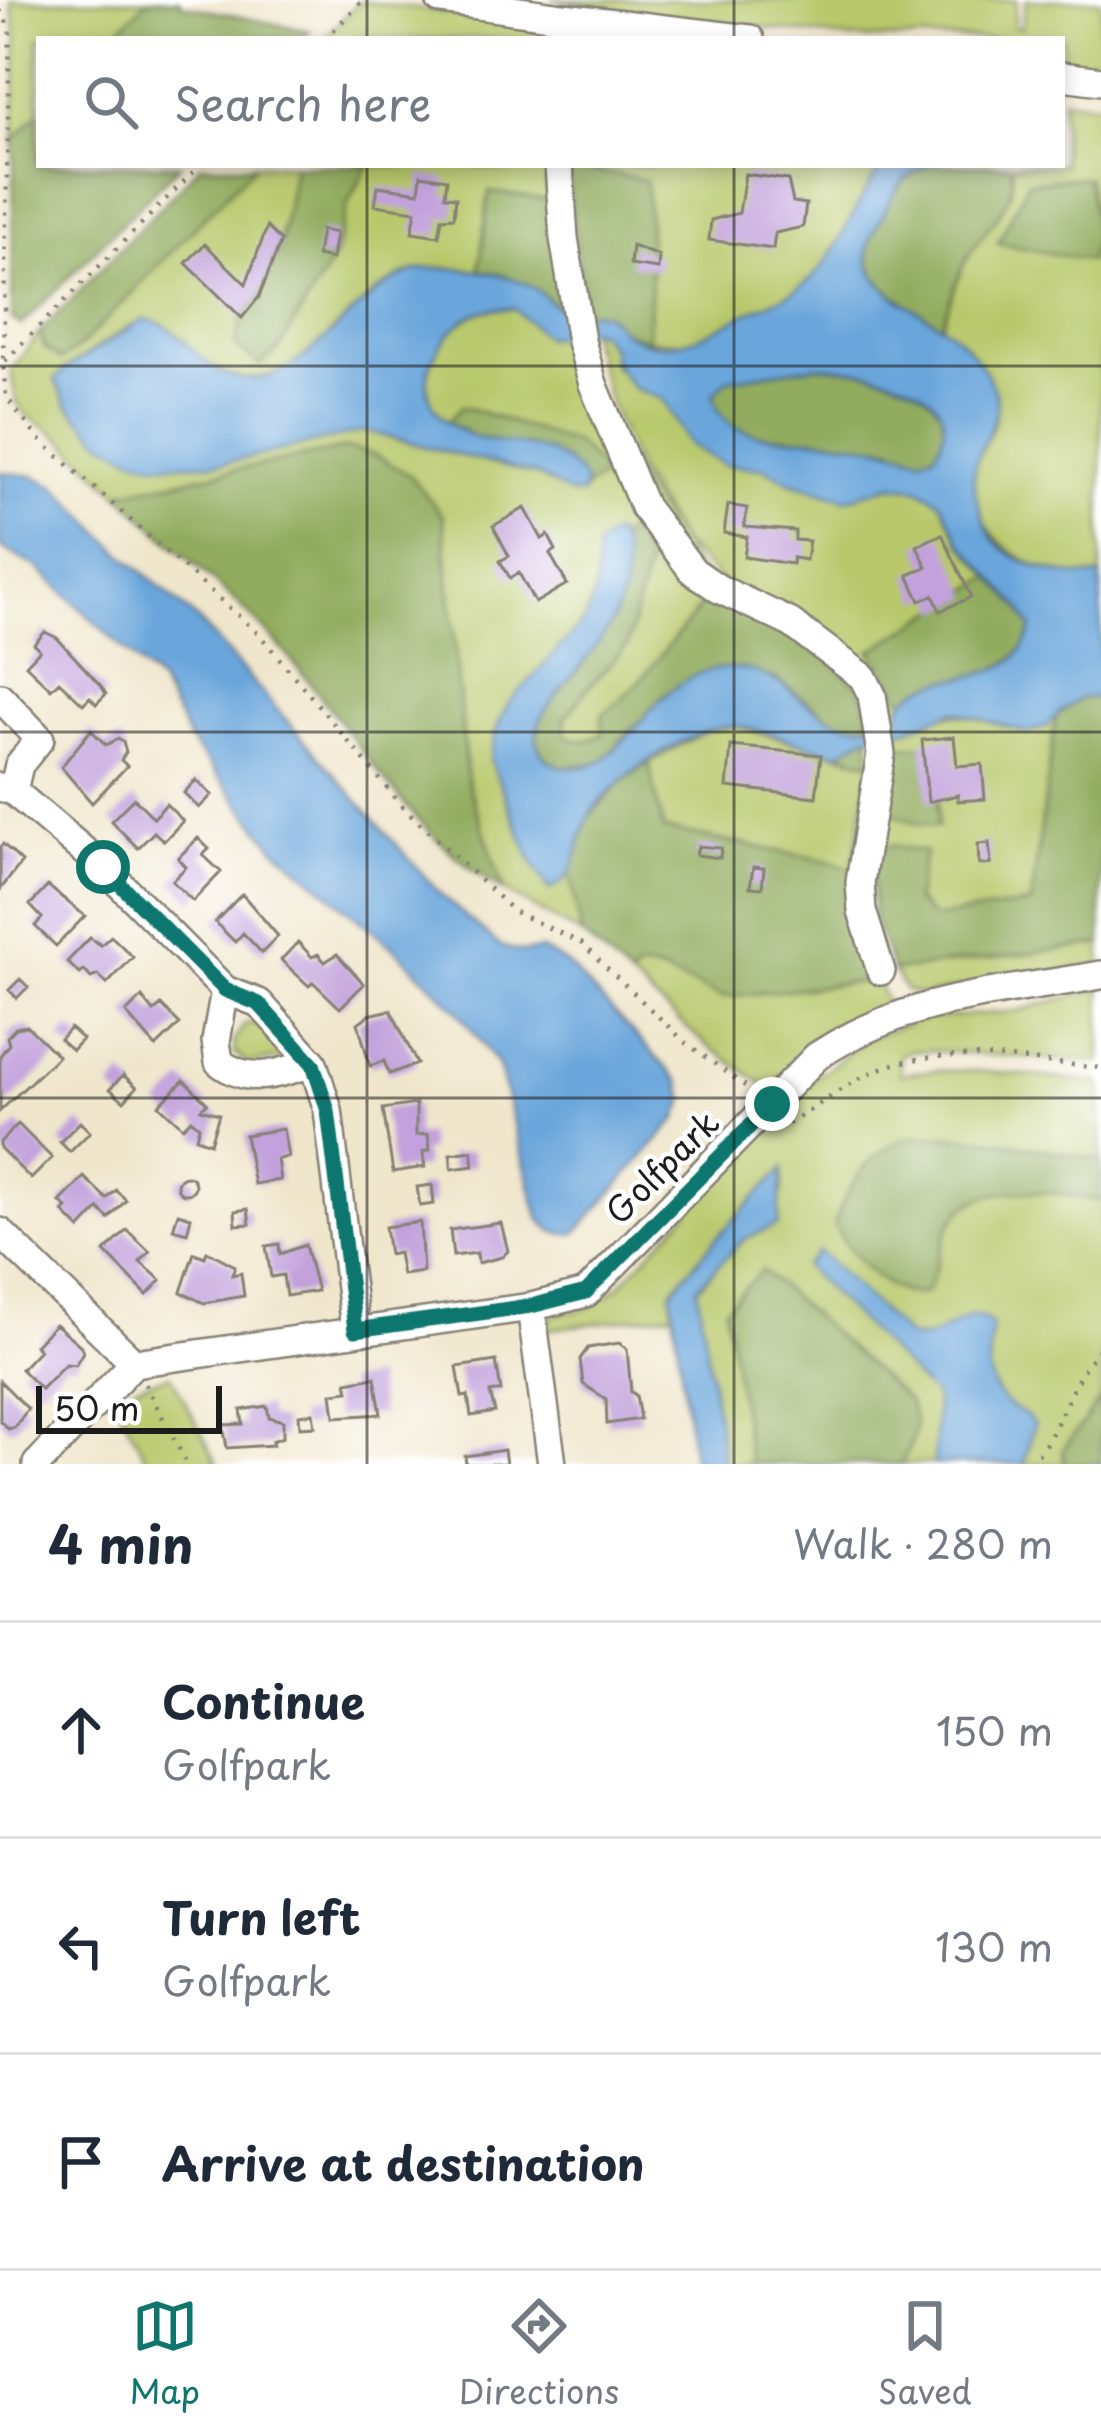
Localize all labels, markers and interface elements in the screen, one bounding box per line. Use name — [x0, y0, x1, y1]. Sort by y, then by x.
search box — [36, 36, 1065, 168]
text: Search here — [174, 68, 431, 136]
icon: search — [78, 69, 144, 135]
route start — [76, 840, 130, 894]
route end — [745, 1077, 799, 1131]
street label: Golfpark — [593, 1098, 729, 1234]
scale bar — [36, 1380, 222, 1433]
text: 50 m — [54, 1382, 140, 1432]
text: 4 min — [48, 1504, 193, 1581]
text: Walk · 280 m — [793, 1513, 1053, 1572]
text: Continue — [162, 1666, 365, 1734]
icon: ahead — [48, 1697, 114, 1763]
text: 150 m — [936, 1700, 1053, 1759]
text: Golfpark — [162, 1734, 331, 1793]
text: Turn left — [162, 1882, 361, 1950]
icon: left — [48, 1913, 114, 1979]
text: 130 m — [935, 1916, 1053, 1975]
text: Golfpark — [162, 1950, 331, 2009]
text: Arrive at destination — [162, 2128, 645, 2196]
icon: arrive — [48, 2129, 114, 2195]
tab: Map — [129, 2293, 200, 2415]
tab: Directions — [459, 2293, 619, 2415]
tab: Saved — [878, 2293, 972, 2415]

